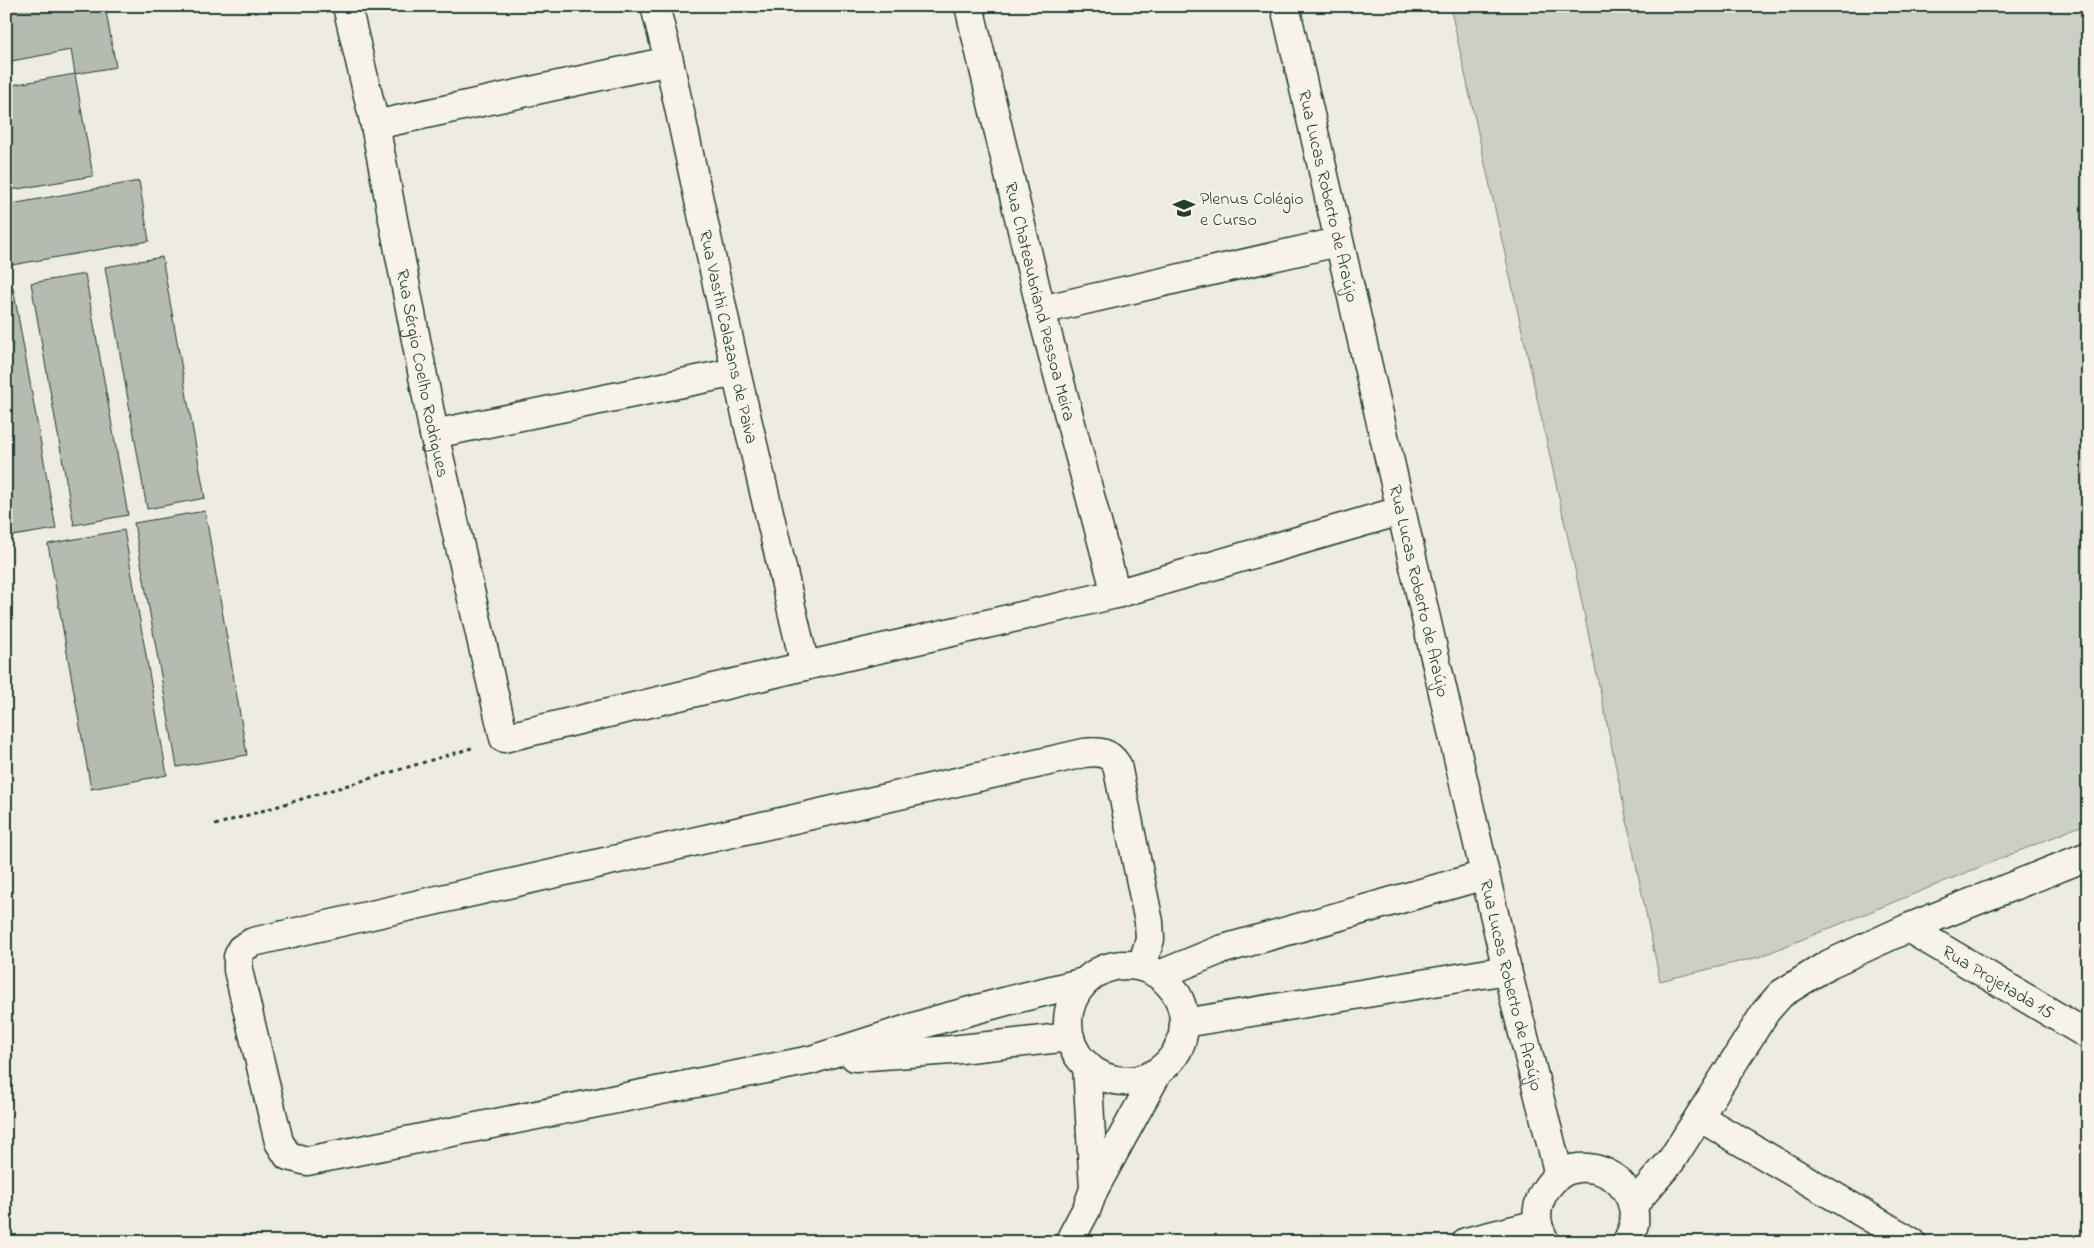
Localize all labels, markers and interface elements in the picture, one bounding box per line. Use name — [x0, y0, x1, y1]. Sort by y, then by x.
street label: Rua Lucas Roberto de Araújo — [1290, 88, 1364, 305]
street label: Rua Chateaubriand Pessoa Meira — [996, 180, 1081, 424]
place label: Plenus Colégio e Curso — [1200, 187, 1304, 234]
school or university icon: Plenus Colégio e Curso — [1171, 195, 1197, 221]
street label: Rua Vasthi Calazans de Paiva — [691, 228, 763, 447]
street label: Rua Sérgio Coelho Rodrigues — [388, 267, 455, 480]
street label: Rua Lucas Roberto de Araújo — [1381, 482, 1455, 700]
street label: Rua Lucas Roberto de Araújo — [1472, 877, 1548, 1094]
street label: Rua Projetada 15 — [1936, 940, 2058, 1027]

